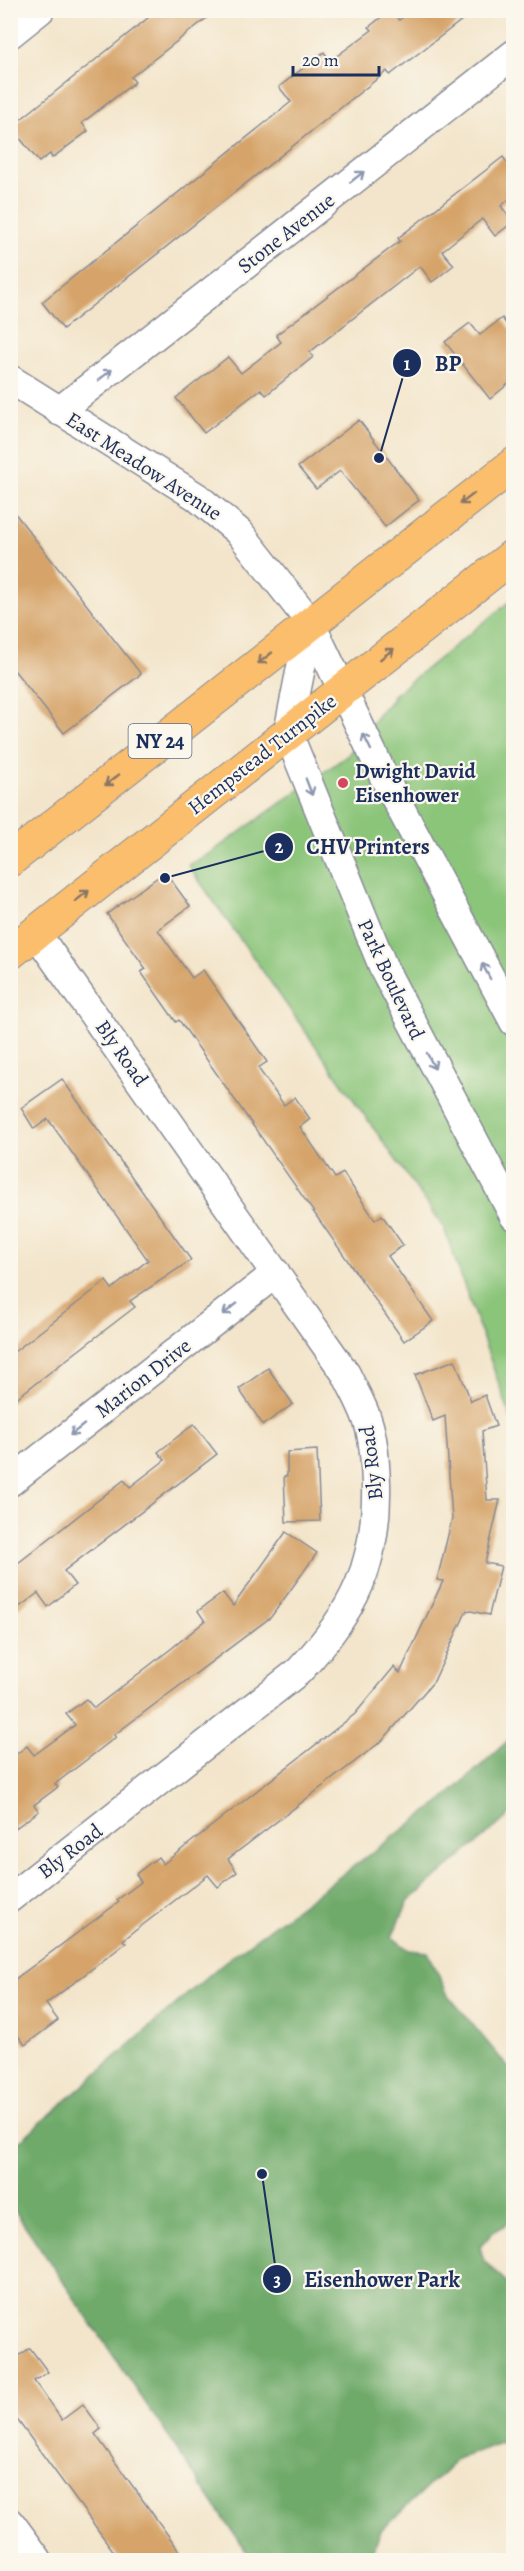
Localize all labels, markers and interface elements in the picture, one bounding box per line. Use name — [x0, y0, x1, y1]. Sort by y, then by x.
scale bar — [293, 39, 378, 77]
text: 20 m — [302, 48, 339, 72]
one-way arrow — [349, 170, 365, 183]
street label: Stone Avenue — [232, 186, 340, 280]
callout: BP — [392, 343, 473, 383]
text: BP — [435, 349, 462, 379]
text: 1 — [404, 352, 411, 376]
one-way arrow — [97, 369, 113, 382]
street label: East Meadow Avenue — [61, 405, 227, 527]
one-way arrow — [460, 493, 476, 506]
one-way arrow — [379, 648, 395, 661]
one-way arrow — [257, 652, 273, 665]
street label: Hempstead Turnpike — [182, 687, 342, 821]
road number: NY 24 — [128, 724, 192, 758]
one-way arrow — [360, 733, 372, 751]
place label: Dwight David Eisenhower — [355, 757, 476, 809]
one-way arrow — [104, 773, 120, 786]
marker: Dwight David Eisenhower — [336, 776, 350, 790]
one-way arrow — [304, 778, 315, 796]
callout: CHV Printers — [264, 827, 442, 867]
text: CHV Printers — [306, 832, 430, 862]
text: 2 — [275, 835, 284, 859]
one-way arrow — [74, 890, 90, 903]
street label: Park Boulevard — [351, 914, 431, 1045]
one-way arrow — [480, 962, 491, 980]
street label: Bly Road — [89, 1014, 155, 1092]
one-way arrow — [426, 1052, 437, 1070]
one-way arrow — [222, 1303, 238, 1316]
street label: Marion Drive — [89, 1332, 197, 1424]
street label: Bly Road — [352, 1423, 389, 1502]
one-way arrow — [69, 1424, 85, 1436]
street label: Bly Road — [32, 1816, 109, 1885]
callout: Eisenhower Park — [262, 2259, 472, 2299]
text: Eisenhower Park — [304, 2265, 460, 2295]
text: 3 — [273, 2268, 281, 2292]

